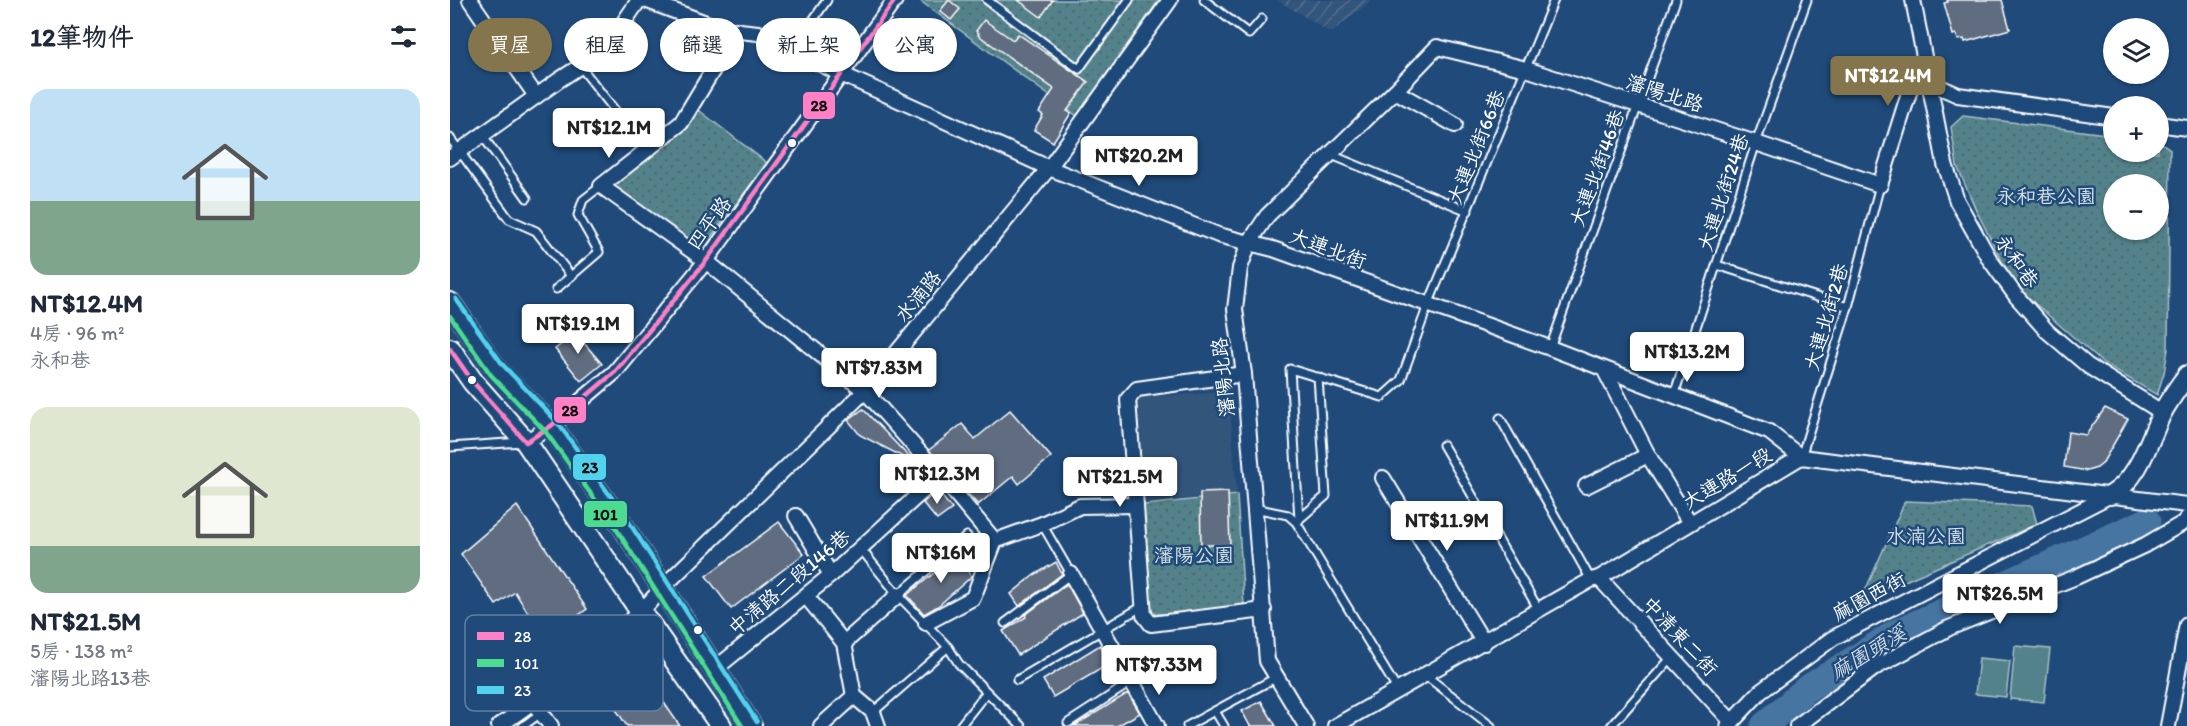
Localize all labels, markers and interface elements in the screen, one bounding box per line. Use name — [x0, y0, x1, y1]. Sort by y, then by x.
chip: 買屋 — [468, 18, 552, 72]
chip: 租屋 — [564, 18, 648, 72]
chip: 篩選 — [660, 18, 744, 72]
chip: 新上架 — [756, 18, 861, 72]
chip: 公寓 — [873, 18, 957, 72]
map controls — [2103, 18, 2169, 240]
button: layers — [2103, 18, 2169, 84]
icon: filters — [387, 20, 420, 53]
text: 12筆物件 — [30, 21, 134, 53]
pin: NT$12.4M — [1826, 56, 1950, 107]
text: NT$12.4M — [1844, 63, 1932, 87]
street label: 瀋陽北路 — [1623, 69, 1708, 117]
street label: 大連北街66巷 — [1442, 85, 1510, 208]
line badge: 28 — [802, 91, 836, 120]
text: 28 — [810, 96, 828, 115]
button: + — [2103, 96, 2169, 162]
street label: 大連北街46巷 — [1565, 105, 1630, 230]
pin: NT$12.1M — [547, 108, 671, 159]
text: NT$12.1M — [567, 115, 651, 139]
icon: home — [171, 128, 279, 236]
street label: 大連北街24巷 — [1693, 129, 1754, 254]
pin: NT$20.2M — [1077, 136, 1201, 187]
unlabelled marker — [786, 137, 798, 149]
text: NT$20.2M — [1095, 143, 1183, 167]
button: − — [2103, 174, 2169, 240]
park label: 永和巷公園 — [1996, 184, 2096, 208]
street label: 四平路 — [682, 191, 737, 254]
street label: 大連北街 — [1286, 223, 1370, 273]
street label: 永和巷 — [1990, 230, 2045, 293]
street label: 大連北街2巷 — [1799, 260, 1853, 373]
street label: 水湳路 — [890, 264, 947, 327]
text: NT$12.4M — [30, 287, 143, 319]
pin: NT$19.1M — [516, 304, 640, 355]
text: NT$19.1M — [536, 311, 620, 335]
text: 4房 · 96 m² — [30, 321, 124, 345]
pin: NT$13.2M — [1625, 332, 1749, 383]
street label: 瀋陽北路 — [1207, 335, 1239, 418]
text: NT$13.2M — [1644, 339, 1730, 363]
text: 永和巷 — [30, 348, 90, 372]
pin: NT$7.83M — [817, 348, 941, 399]
text: NT$7.83M — [835, 355, 923, 379]
unlabelled marker — [466, 374, 478, 386]
line badge: 28 — [553, 396, 587, 424]
text: 28 — [561, 401, 579, 420]
street label: 大連路一段 — [1678, 442, 1776, 514]
icon: home — [171, 446, 279, 554]
line badge: 23 — [572, 453, 607, 481]
pin: NT$12.3M — [875, 454, 999, 505]
pin: NT$21.5M — [1058, 457, 1182, 508]
text: 23 — [581, 458, 599, 477]
text: NT$12.3M — [894, 461, 980, 485]
text: NT$21.5M — [1077, 464, 1163, 488]
line badge: 101 — [583, 500, 628, 528]
pin: NT$11.9M — [1385, 501, 1509, 552]
text: 101 — [593, 505, 618, 524]
text: NT$11.9M — [1405, 508, 1489, 532]
street label: 中清路二段146巷 — [723, 523, 856, 640]
park label: 水湳公園 — [1886, 524, 1966, 548]
pin: NT$16M — [892, 533, 990, 584]
text: NT$16M — [906, 540, 976, 564]
park label: 瀋陽公園 — [1154, 543, 1234, 567]
street label: 麻園西街 — [1828, 567, 1910, 625]
pin: NT$26.5M — [1938, 574, 2062, 625]
text: NT$26.5M — [1957, 581, 2043, 605]
street label: 中清東二街 — [1637, 591, 1723, 681]
text: NT$21.5M — [30, 605, 141, 637]
legend — [465, 615, 663, 711]
water label: 麻園頭溪 — [1826, 619, 1911, 684]
unlabelled marker — [692, 624, 704, 636]
text: 28 — [514, 627, 531, 646]
text: 5房 · 138 m² — [30, 639, 133, 663]
pin: NT$7.33M — [1097, 645, 1221, 696]
text: NT$7.33M — [1115, 652, 1203, 676]
text: 101 — [514, 654, 539, 673]
text: 瀋陽北路13巷 — [30, 666, 150, 690]
text: 23 — [514, 681, 531, 700]

